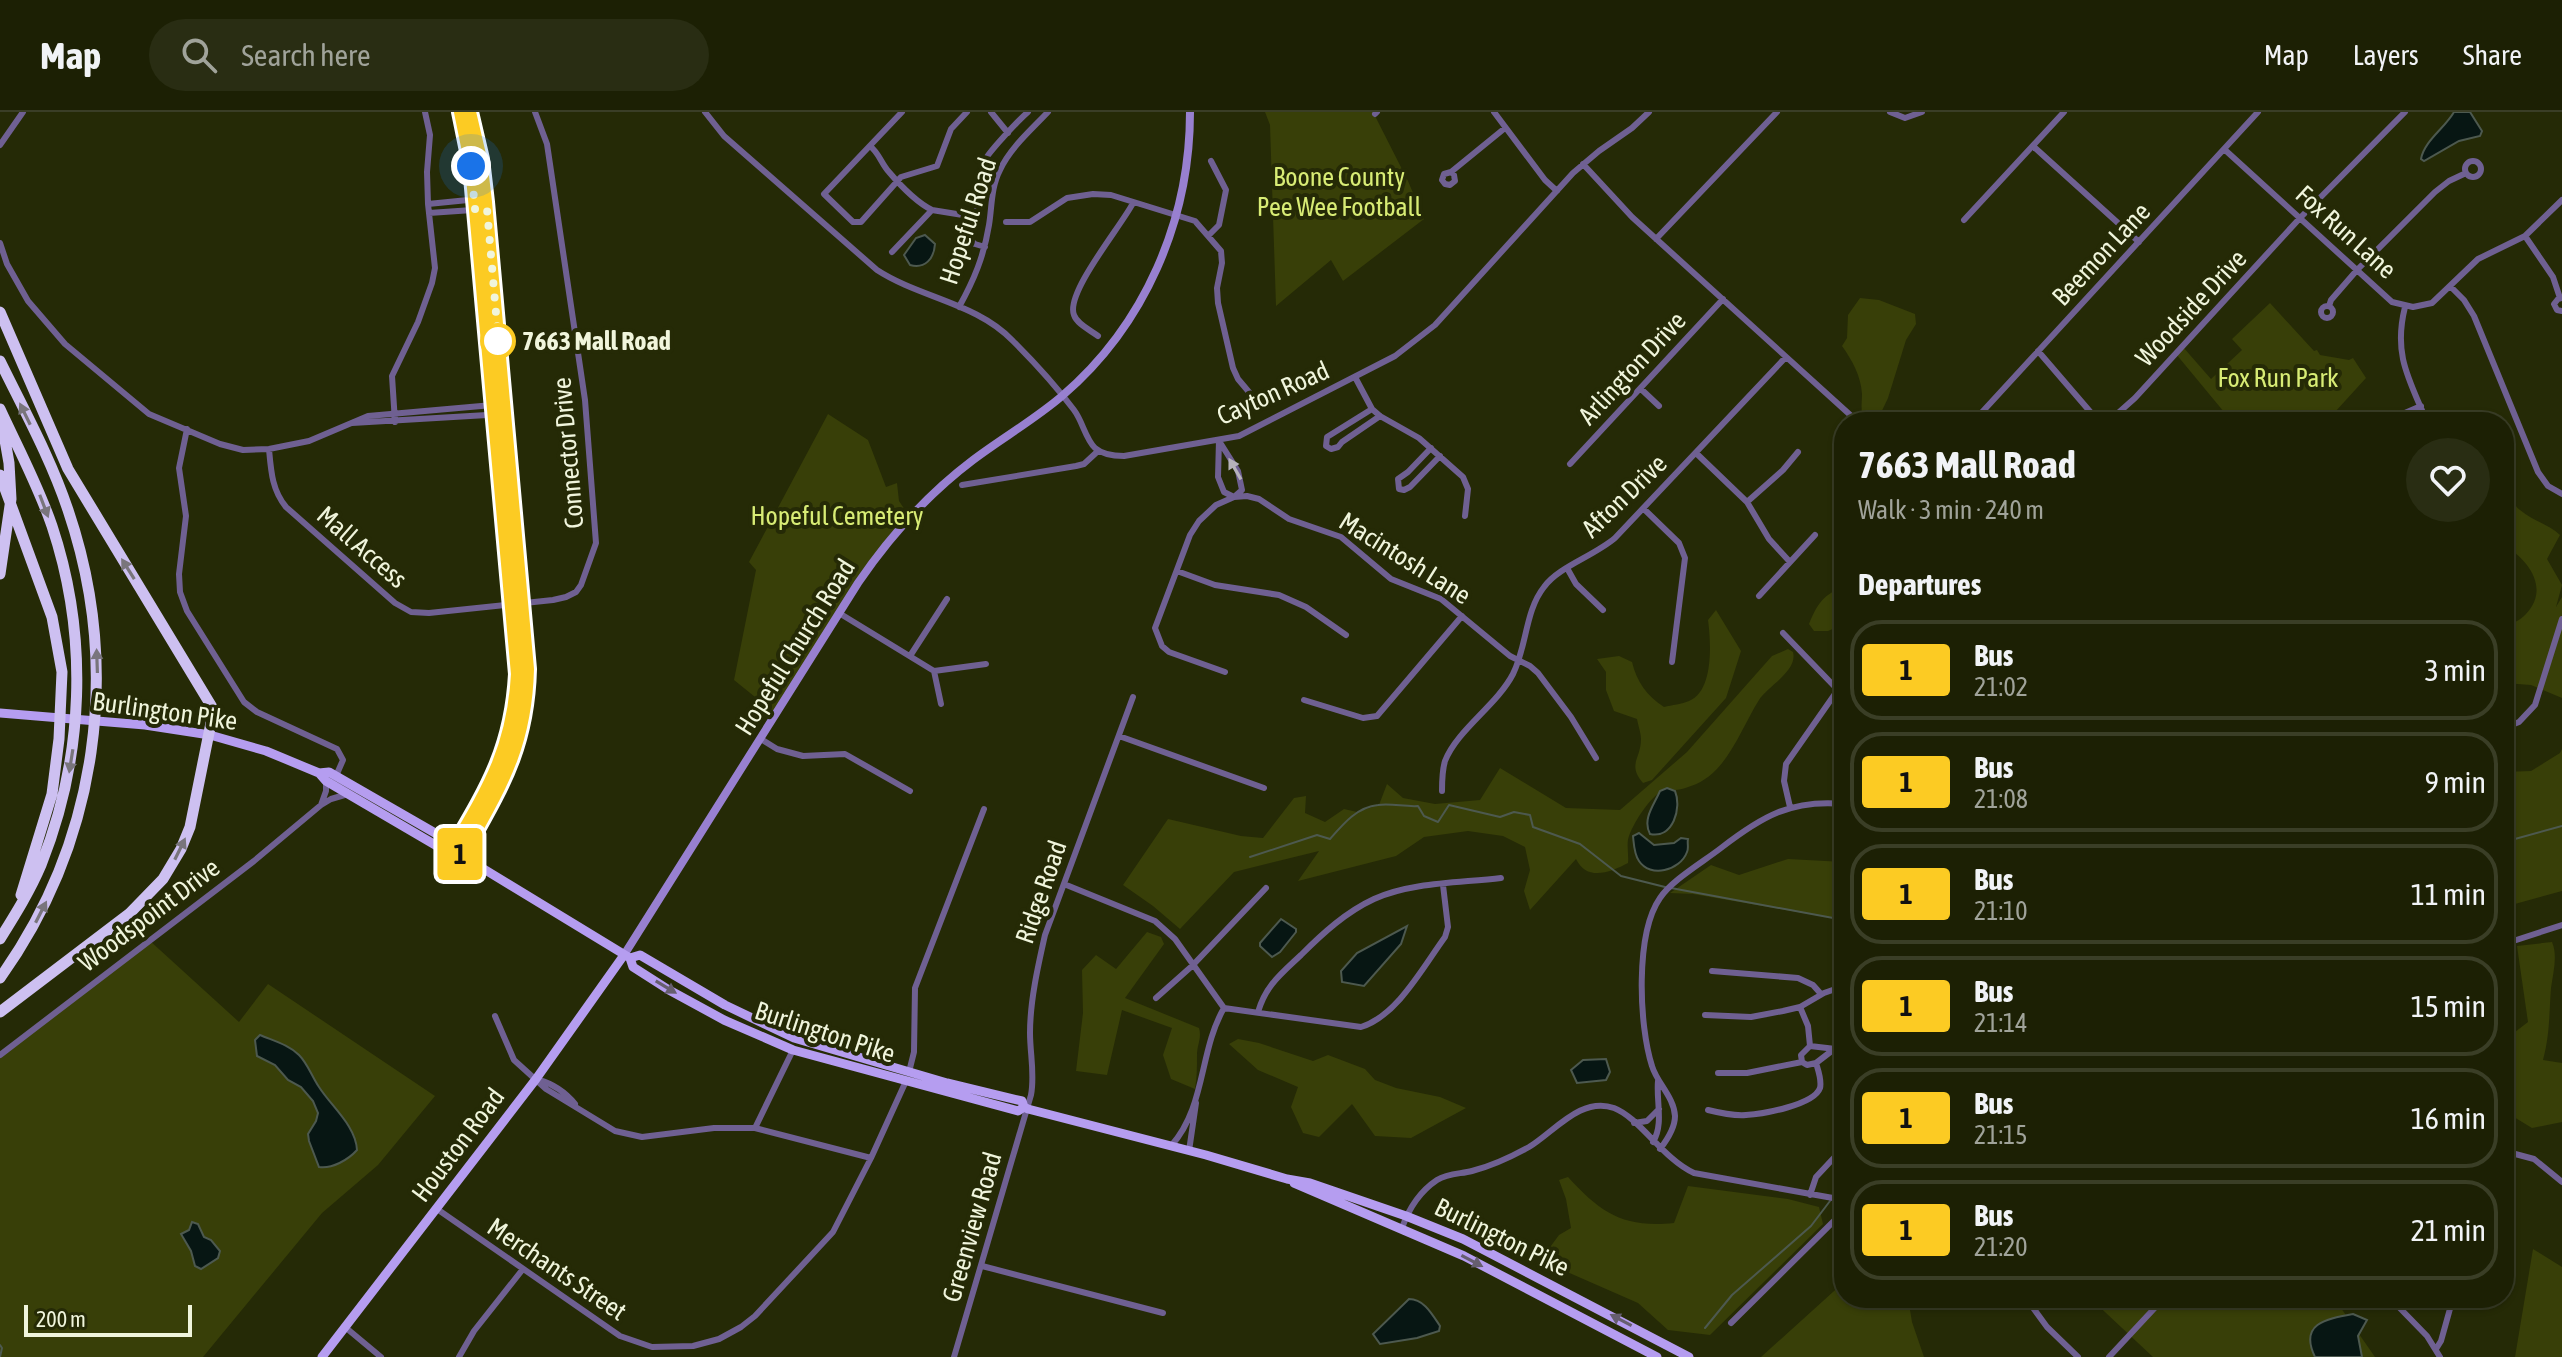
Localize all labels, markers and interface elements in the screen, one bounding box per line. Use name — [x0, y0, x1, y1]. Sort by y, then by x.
search box — [149, 19, 709, 91]
icon: search — [177, 33, 221, 77]
text: Map — [40, 34, 101, 77]
text: Search here — [241, 38, 371, 72]
text: Map — [2264, 39, 2309, 71]
text: Layers — [2353, 39, 2419, 71]
text: Share — [2463, 39, 2522, 71]
your location — [451, 146, 491, 186]
street label: Hopeful Road — [933, 154, 1003, 288]
park label: Boone County Pee Wee Football — [1257, 162, 1421, 222]
street label: Fox Run Lane — [2290, 179, 2402, 285]
street label: Beemon Lane — [2046, 196, 2156, 312]
street label: Woodside Drive — [2130, 244, 2252, 372]
street label: Arlington Drive — [1572, 305, 1692, 431]
marker: 7663 Mall Road — [481, 324, 515, 358]
place label: 7663 Mall Road — [522, 326, 671, 356]
street label: Cayton Road — [1212, 355, 1334, 431]
park label: Fox Run Park — [2217, 363, 2339, 393]
street label: Connector Drive — [546, 376, 590, 530]
one-way arrow — [19, 402, 32, 425]
button: heart — [2406, 438, 2490, 522]
text: 7663 Mall Road — [1858, 443, 2076, 486]
street label: Afton Drive — [1575, 448, 1673, 544]
one-way arrow — [1228, 458, 1242, 480]
one-way arrow — [38, 494, 51, 518]
text: Walk · 3 min · 240 m — [1858, 495, 2044, 525]
street label: Mall Access — [311, 500, 413, 594]
park label: Hopeful Cemetery — [750, 501, 924, 531]
street label: Macintosh Lane — [1334, 506, 1476, 610]
street label: Hopeful Church Road — [729, 554, 861, 740]
one-way arrow — [121, 558, 135, 580]
text: Departures — [1858, 567, 1981, 601]
text: Bus — [1974, 638, 2013, 672]
one-way arrow — [90, 648, 103, 673]
text: 3 min — [2425, 653, 2486, 687]
text: 1 — [1899, 654, 1913, 686]
text: 21:02 — [1974, 672, 2028, 702]
street label: Burlington Pike — [91, 686, 239, 736]
one-way arrow — [64, 749, 76, 774]
text: Bus — [1974, 750, 2013, 784]
text: 9 min — [2425, 765, 2486, 799]
text: 1 — [1899, 766, 1913, 798]
text: 21:08 — [1974, 784, 2028, 814]
line badge: 1 — [434, 828, 486, 880]
one-way arrow — [173, 837, 187, 861]
street label: Ridge Road — [1009, 837, 1073, 947]
text: 1 — [453, 838, 467, 870]
street label: Woodspoint Drive — [73, 852, 225, 978]
text: Bus — [1974, 862, 2013, 896]
text: 11 min — [2411, 877, 2486, 911]
text: 1 — [1899, 878, 1913, 910]
text: 21:10 — [1974, 896, 2028, 926]
one-way arrow — [34, 900, 47, 923]
text: Bus — [1974, 974, 2013, 1008]
one-way arrow — [655, 980, 677, 994]
text: 15 min — [2411, 989, 2486, 1023]
text: 1 — [1899, 990, 1913, 1022]
street label: Burlington Pike — [751, 995, 899, 1069]
text: 21:14 — [1974, 1008, 2028, 1038]
street label: Houston Road — [406, 1082, 510, 1208]
text: Bus — [1974, 1086, 2013, 1120]
text: 16 min — [2411, 1101, 2486, 1135]
text: 1 — [1899, 1102, 1913, 1134]
text: 21:15 — [1974, 1120, 2028, 1150]
street label: Greenview Road — [936, 1149, 1008, 1305]
street label: Burlington Pike — [1430, 1192, 1574, 1282]
text: Bus — [1974, 1198, 2013, 1232]
street label: Merchants Street — [482, 1212, 632, 1326]
text: 21 min — [2411, 1213, 2486, 1247]
text: 1 — [1899, 1214, 1913, 1246]
text: 21:20 — [1974, 1232, 2028, 1262]
one-way arrow — [1461, 1254, 1484, 1267]
scale bar — [24, 1301, 192, 1337]
text: 200 m — [36, 1306, 86, 1332]
one-way arrow — [1609, 1314, 1632, 1327]

